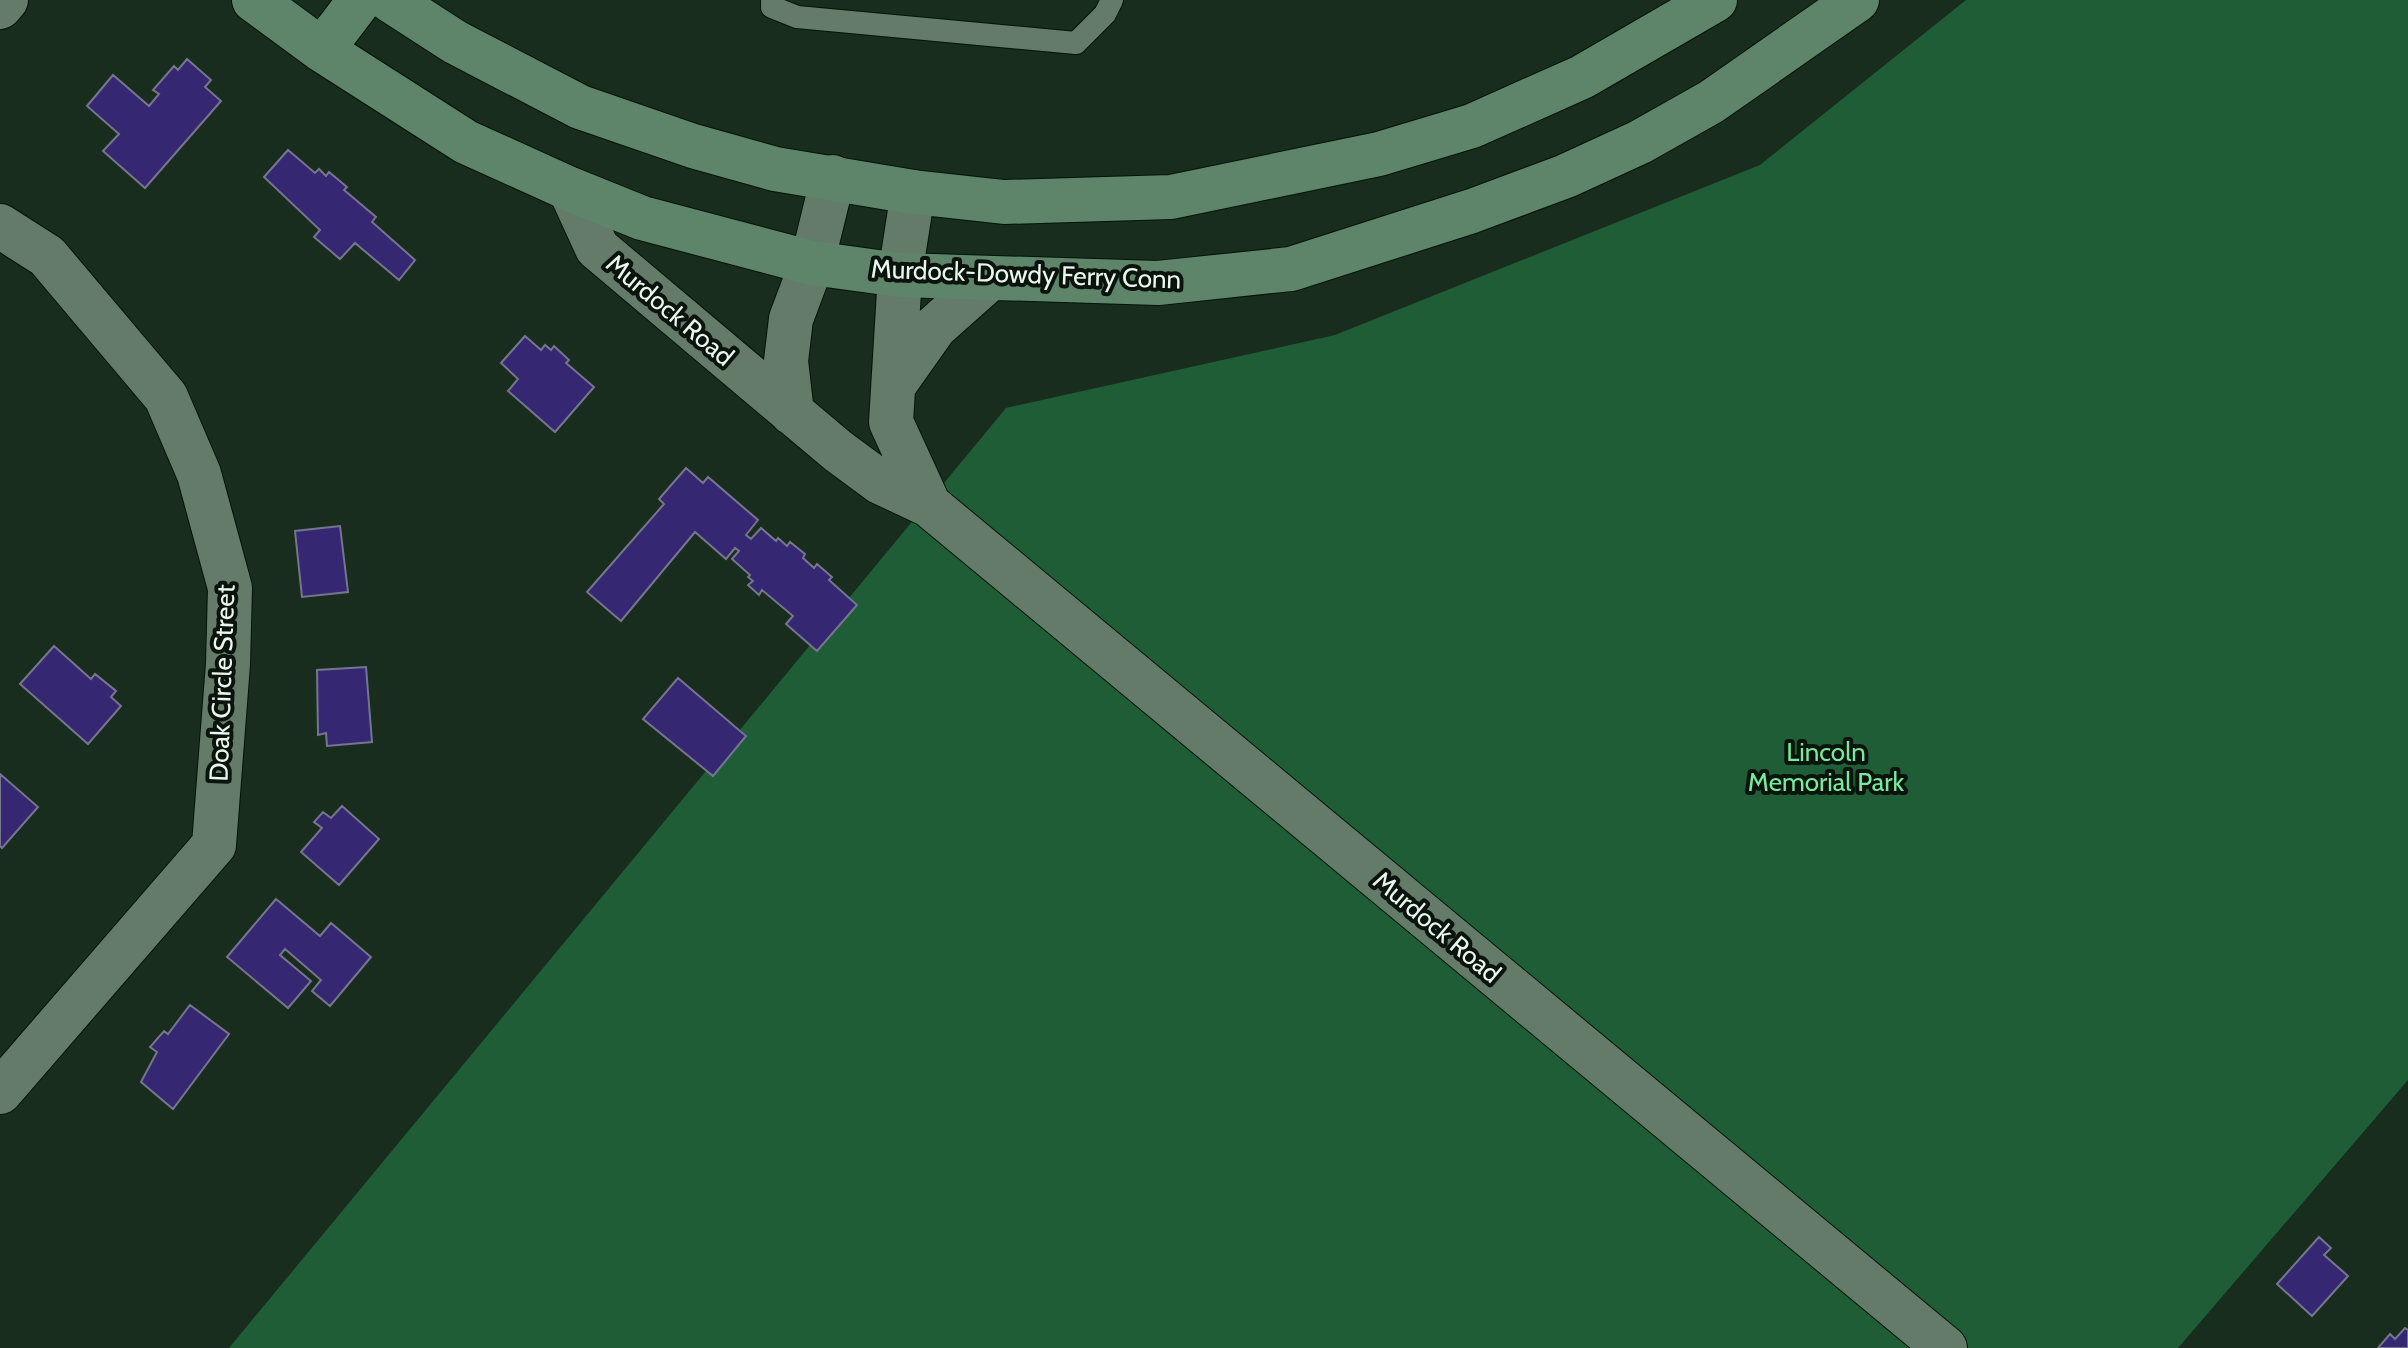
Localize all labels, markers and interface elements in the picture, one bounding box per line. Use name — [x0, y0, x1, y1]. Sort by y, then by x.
street label: Murdock Road — [600, 247, 740, 373]
street label: Murdock-Dowdy Ferry Conn — [870, 253, 1182, 295]
street label: Doak Circle Street — [203, 584, 241, 782]
park label: Lincoln Memorial Park — [1748, 736, 1904, 798]
street label: Murdock Road — [1367, 864, 1507, 990]

